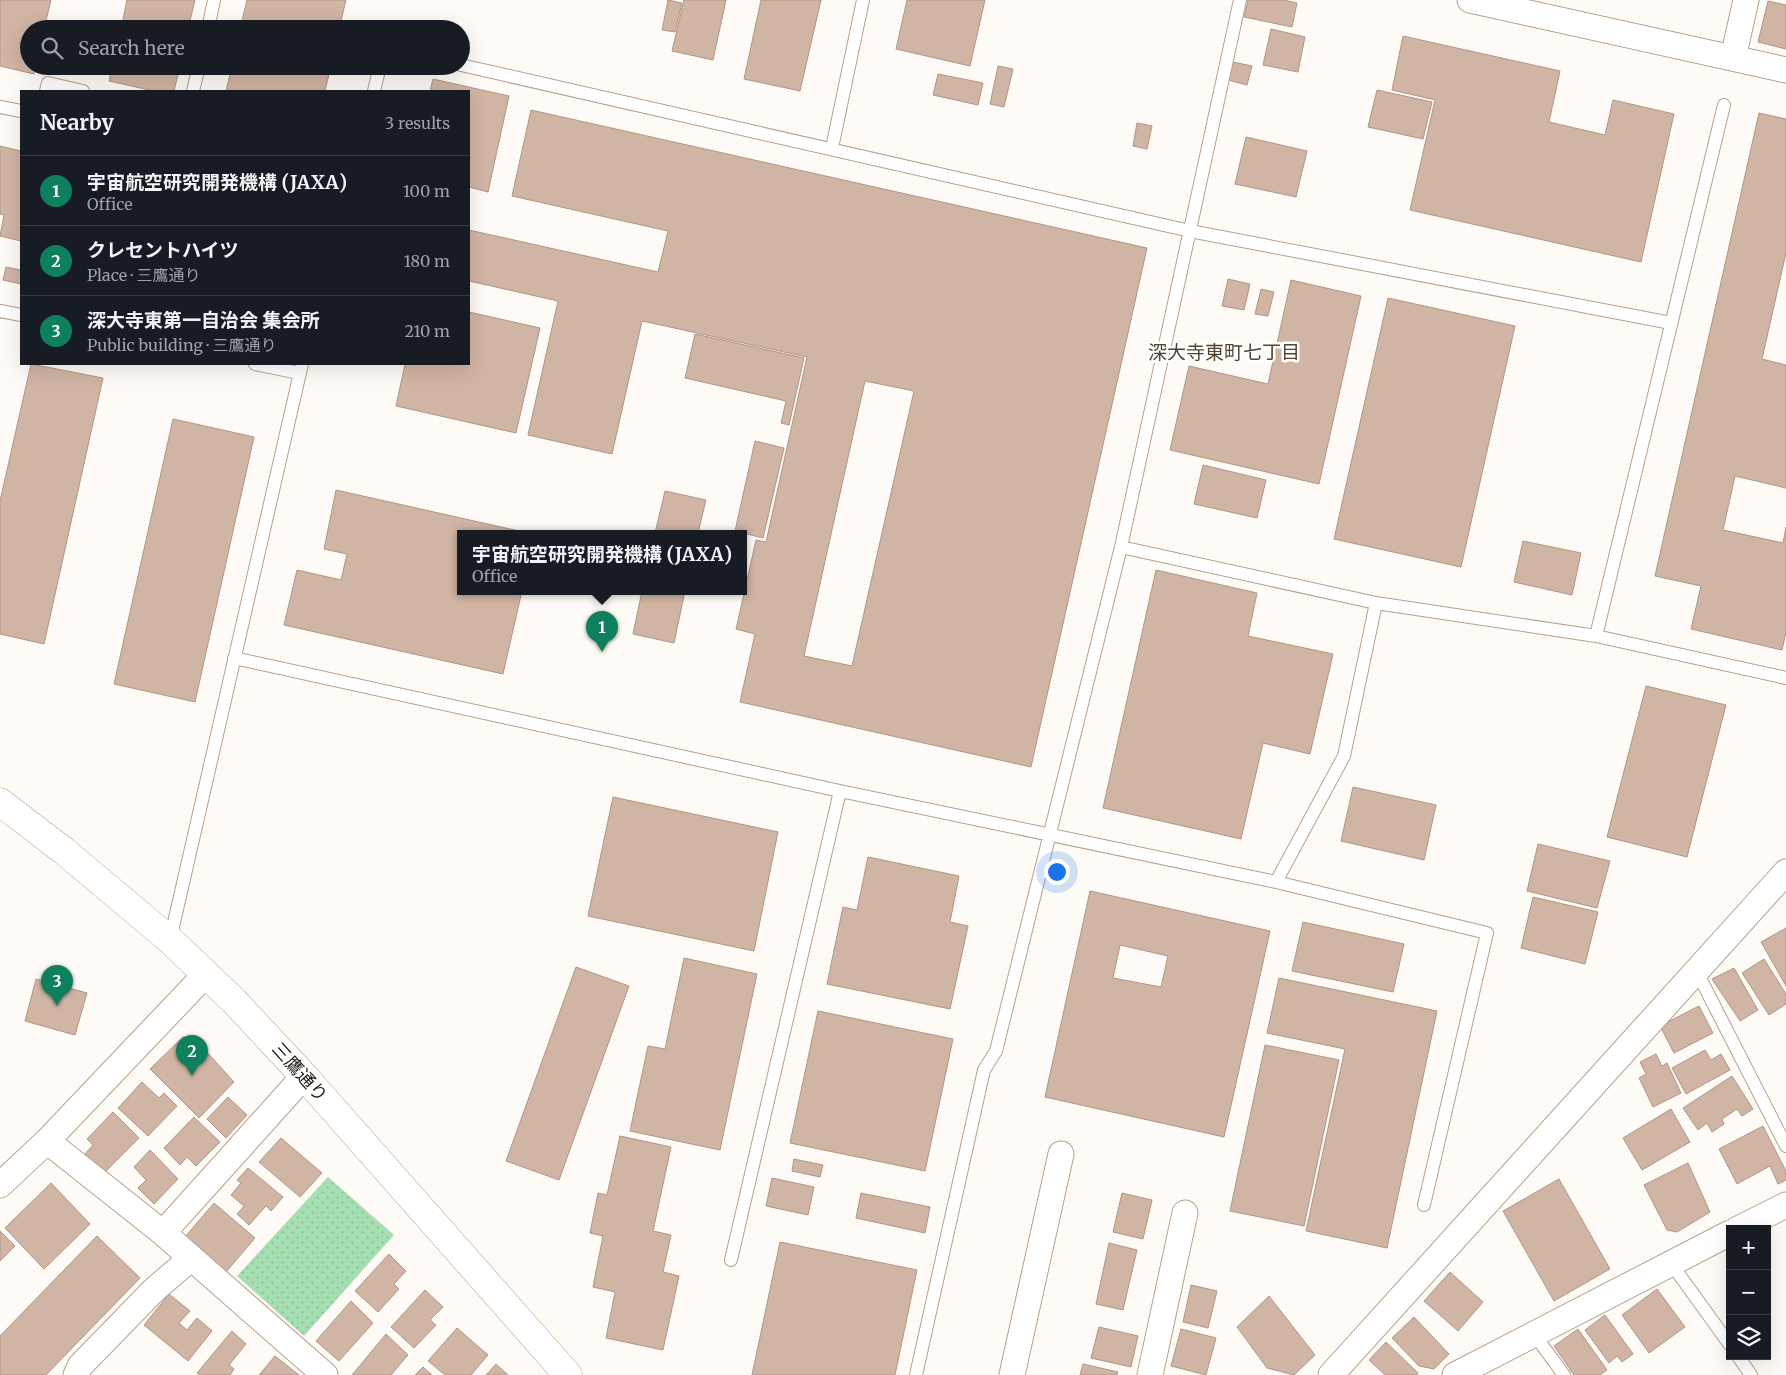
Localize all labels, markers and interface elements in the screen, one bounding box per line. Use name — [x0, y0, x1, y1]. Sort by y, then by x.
search box — [20, 20, 470, 75]
icon: search — [38, 34, 66, 62]
text: Search here — [78, 36, 185, 60]
text: Nearby — [40, 109, 114, 136]
text: 3 results — [385, 113, 450, 133]
text: 宇宙航空研究開発機構 (JAXA) — [87, 170, 347, 194]
text: 1 — [52, 181, 60, 201]
text: 100 m — [403, 181, 450, 201]
text: Office — [87, 194, 133, 214]
text: クレセントハイツ — [87, 238, 239, 262]
text: 2 — [51, 251, 61, 271]
text: 180 m — [404, 251, 450, 271]
text: Place · 三鷹通り — [87, 265, 200, 285]
text: 深大寺東第一自治会 集会所 — [87, 308, 320, 332]
text: 3 — [51, 321, 61, 341]
text: 210 m — [405, 321, 450, 341]
text: Public building · 三鷹通り — [87, 335, 276, 355]
district label: 深大寺東町七丁目 — [1148, 340, 1300, 364]
popup — [457, 530, 747, 595]
text: 宇宙航空研究開発機構 (JAXA) — [472, 542, 732, 566]
text: Office — [472, 566, 517, 586]
pin: 1 — [586, 611, 618, 652]
your location — [1044, 859, 1070, 885]
pin: 3 — [41, 965, 73, 1006]
pin: 2 — [176, 1035, 208, 1076]
street label: 三鷹通り — [267, 1038, 333, 1106]
map controls — [1726, 1225, 1771, 1360]
button: + — [1726, 1225, 1771, 1270]
button: − — [1726, 1270, 1771, 1315]
button: layers — [1726, 1315, 1771, 1360]

